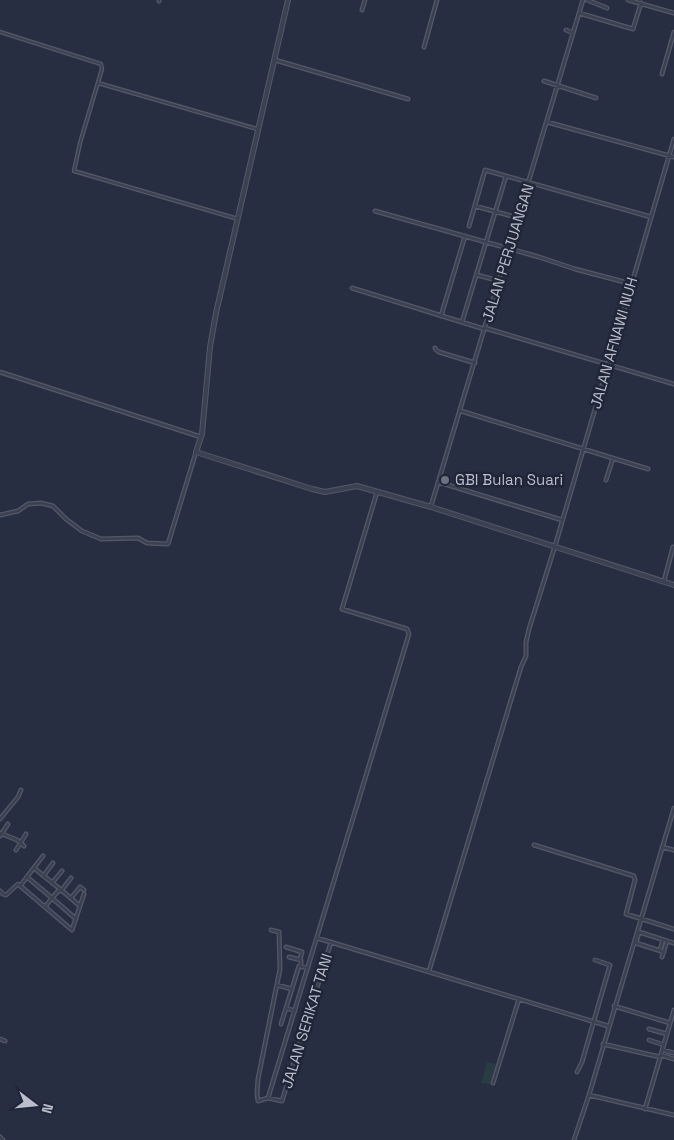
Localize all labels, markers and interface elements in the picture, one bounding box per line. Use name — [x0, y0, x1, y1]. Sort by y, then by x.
street label: JALAN PERJUANGAN — [477, 181, 538, 324]
street label: JALAN AFNAWI NUH — [586, 275, 641, 411]
place label: GBI Bulan Suari — [455, 470, 563, 489]
marker: GBI Bulan Suari — [439, 474, 451, 486]
street label: JALAN SERIKAT TANI — [277, 951, 336, 1091]
north arrow — [10, 1080, 60, 1130]
text: N — [38, 1102, 57, 1116]

